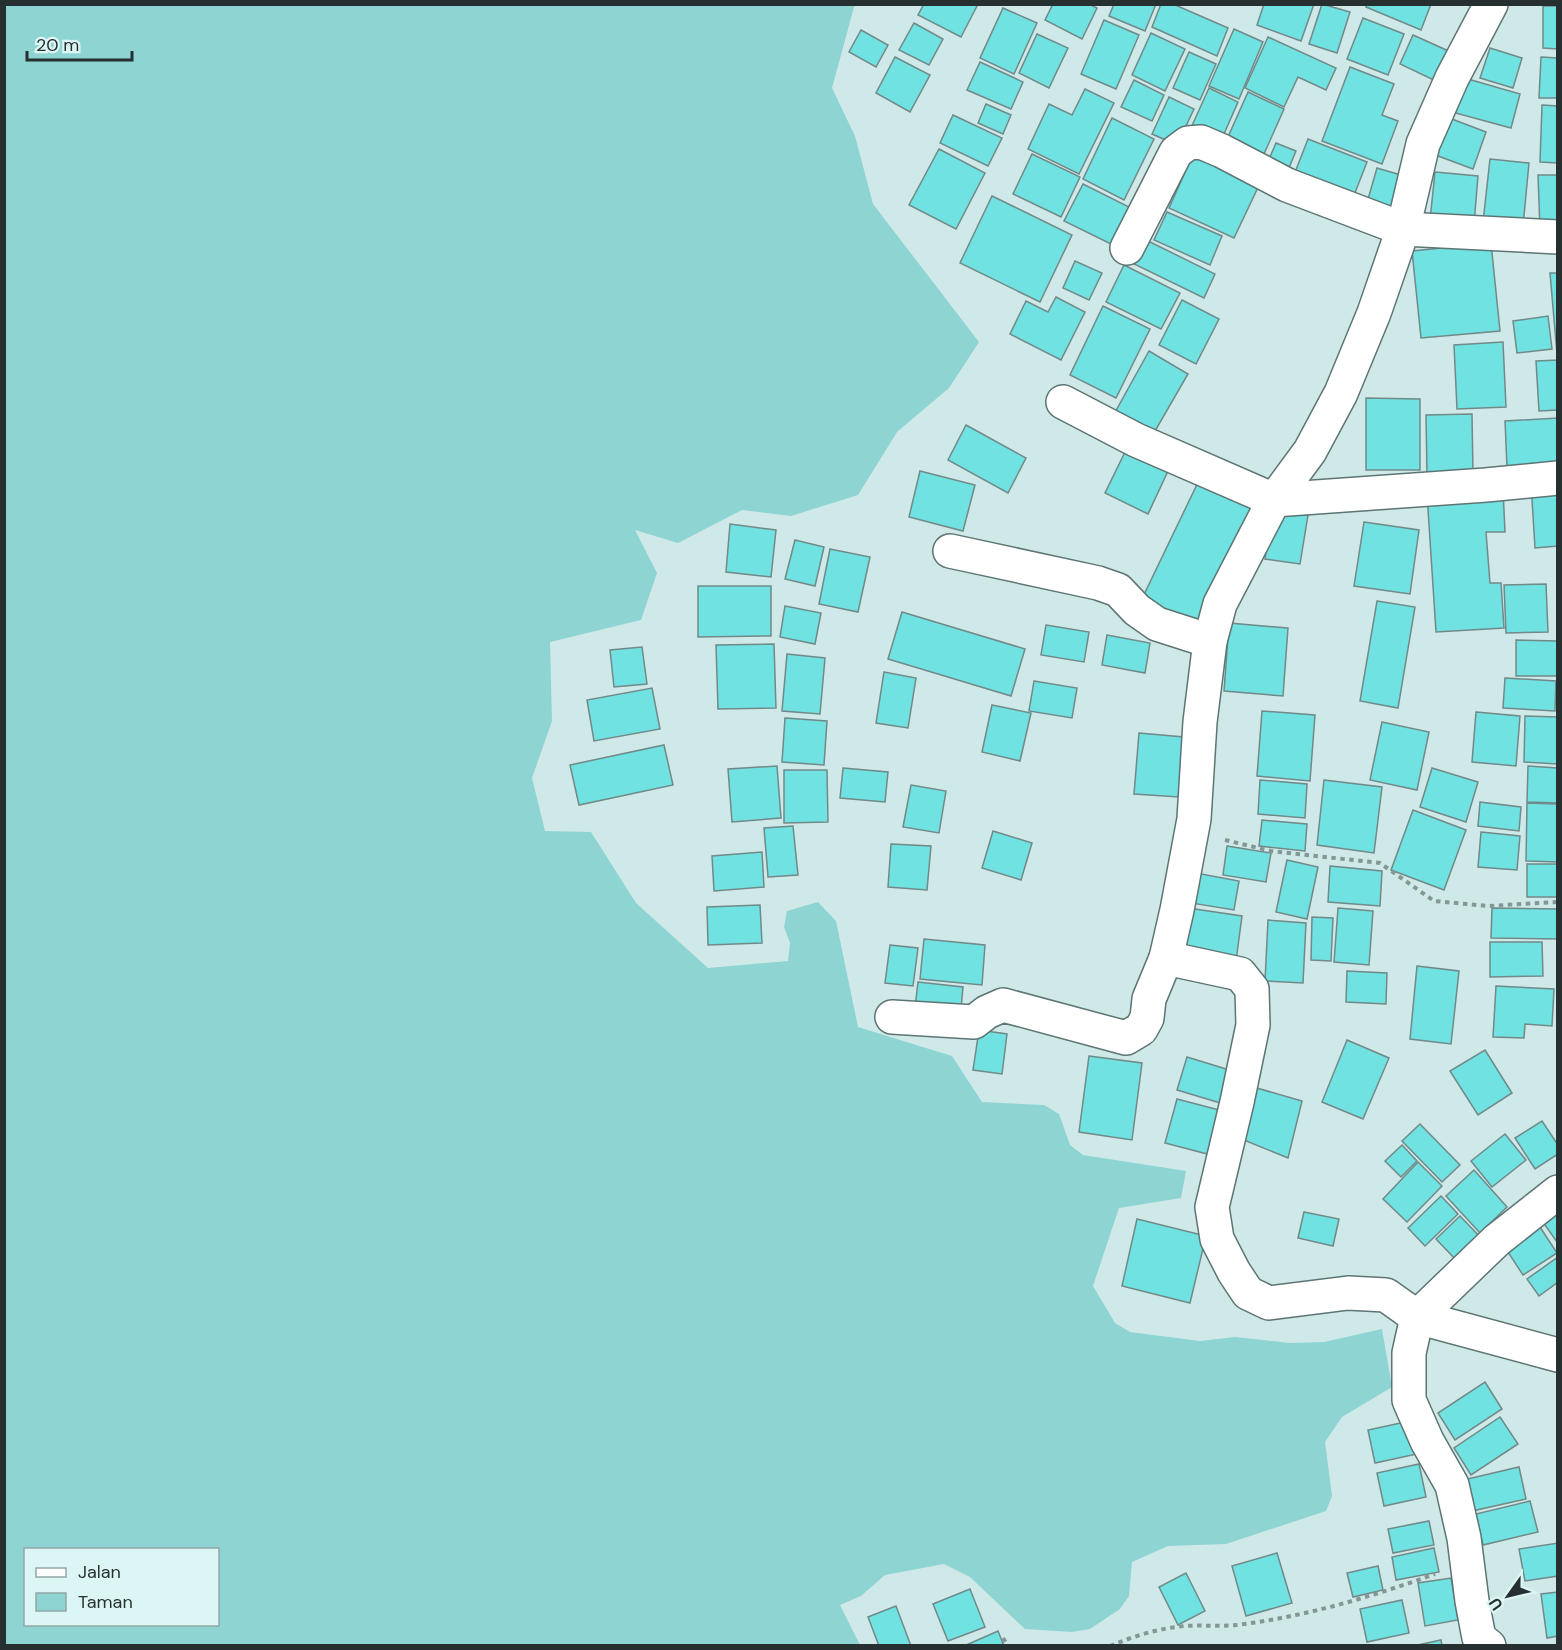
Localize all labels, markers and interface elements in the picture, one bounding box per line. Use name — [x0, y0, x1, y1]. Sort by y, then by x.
scale bar — [27, 24, 132, 62]
text: 20 m — [36, 33, 79, 57]
legend — [24, 1548, 219, 1626]
text: Jalan — [78, 1560, 121, 1584]
north arrow — [1478, 1566, 1538, 1626]
text: Taman — [78, 1590, 133, 1614]
text: U — [1484, 1594, 1508, 1615]

